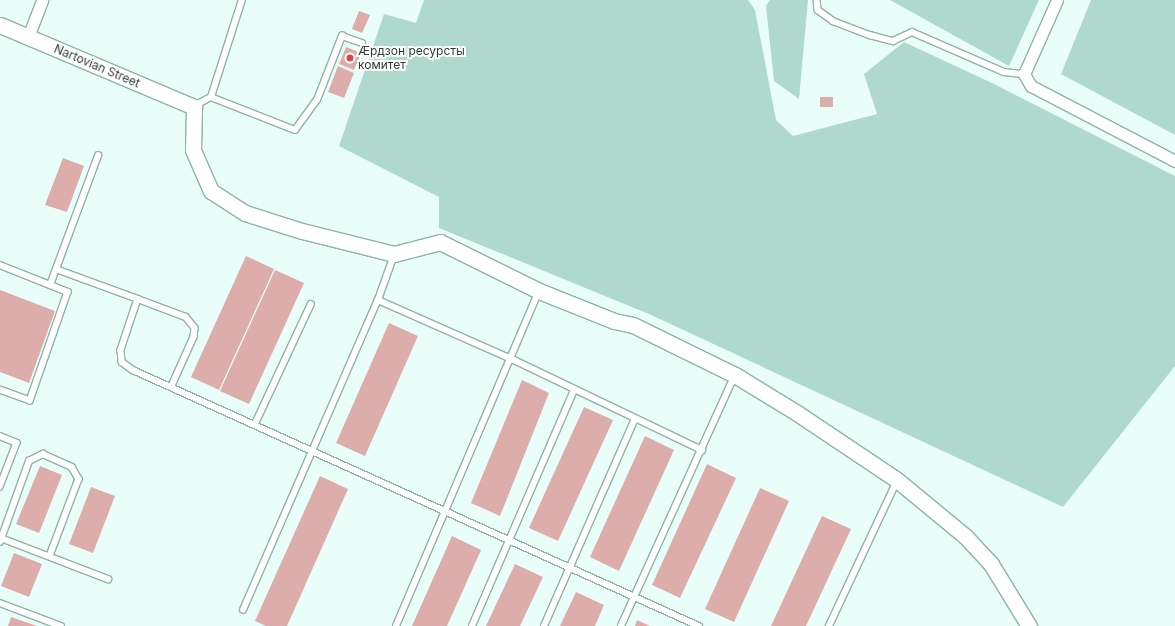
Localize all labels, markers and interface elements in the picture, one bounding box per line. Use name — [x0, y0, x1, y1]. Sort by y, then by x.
street label: Nartovian Street — [52, 41, 142, 91]
place label: Æрдзон ресурсты комитет — [358, 44, 465, 72]
marker: Æрдзон ресурсты комитет — [345, 53, 355, 63]

